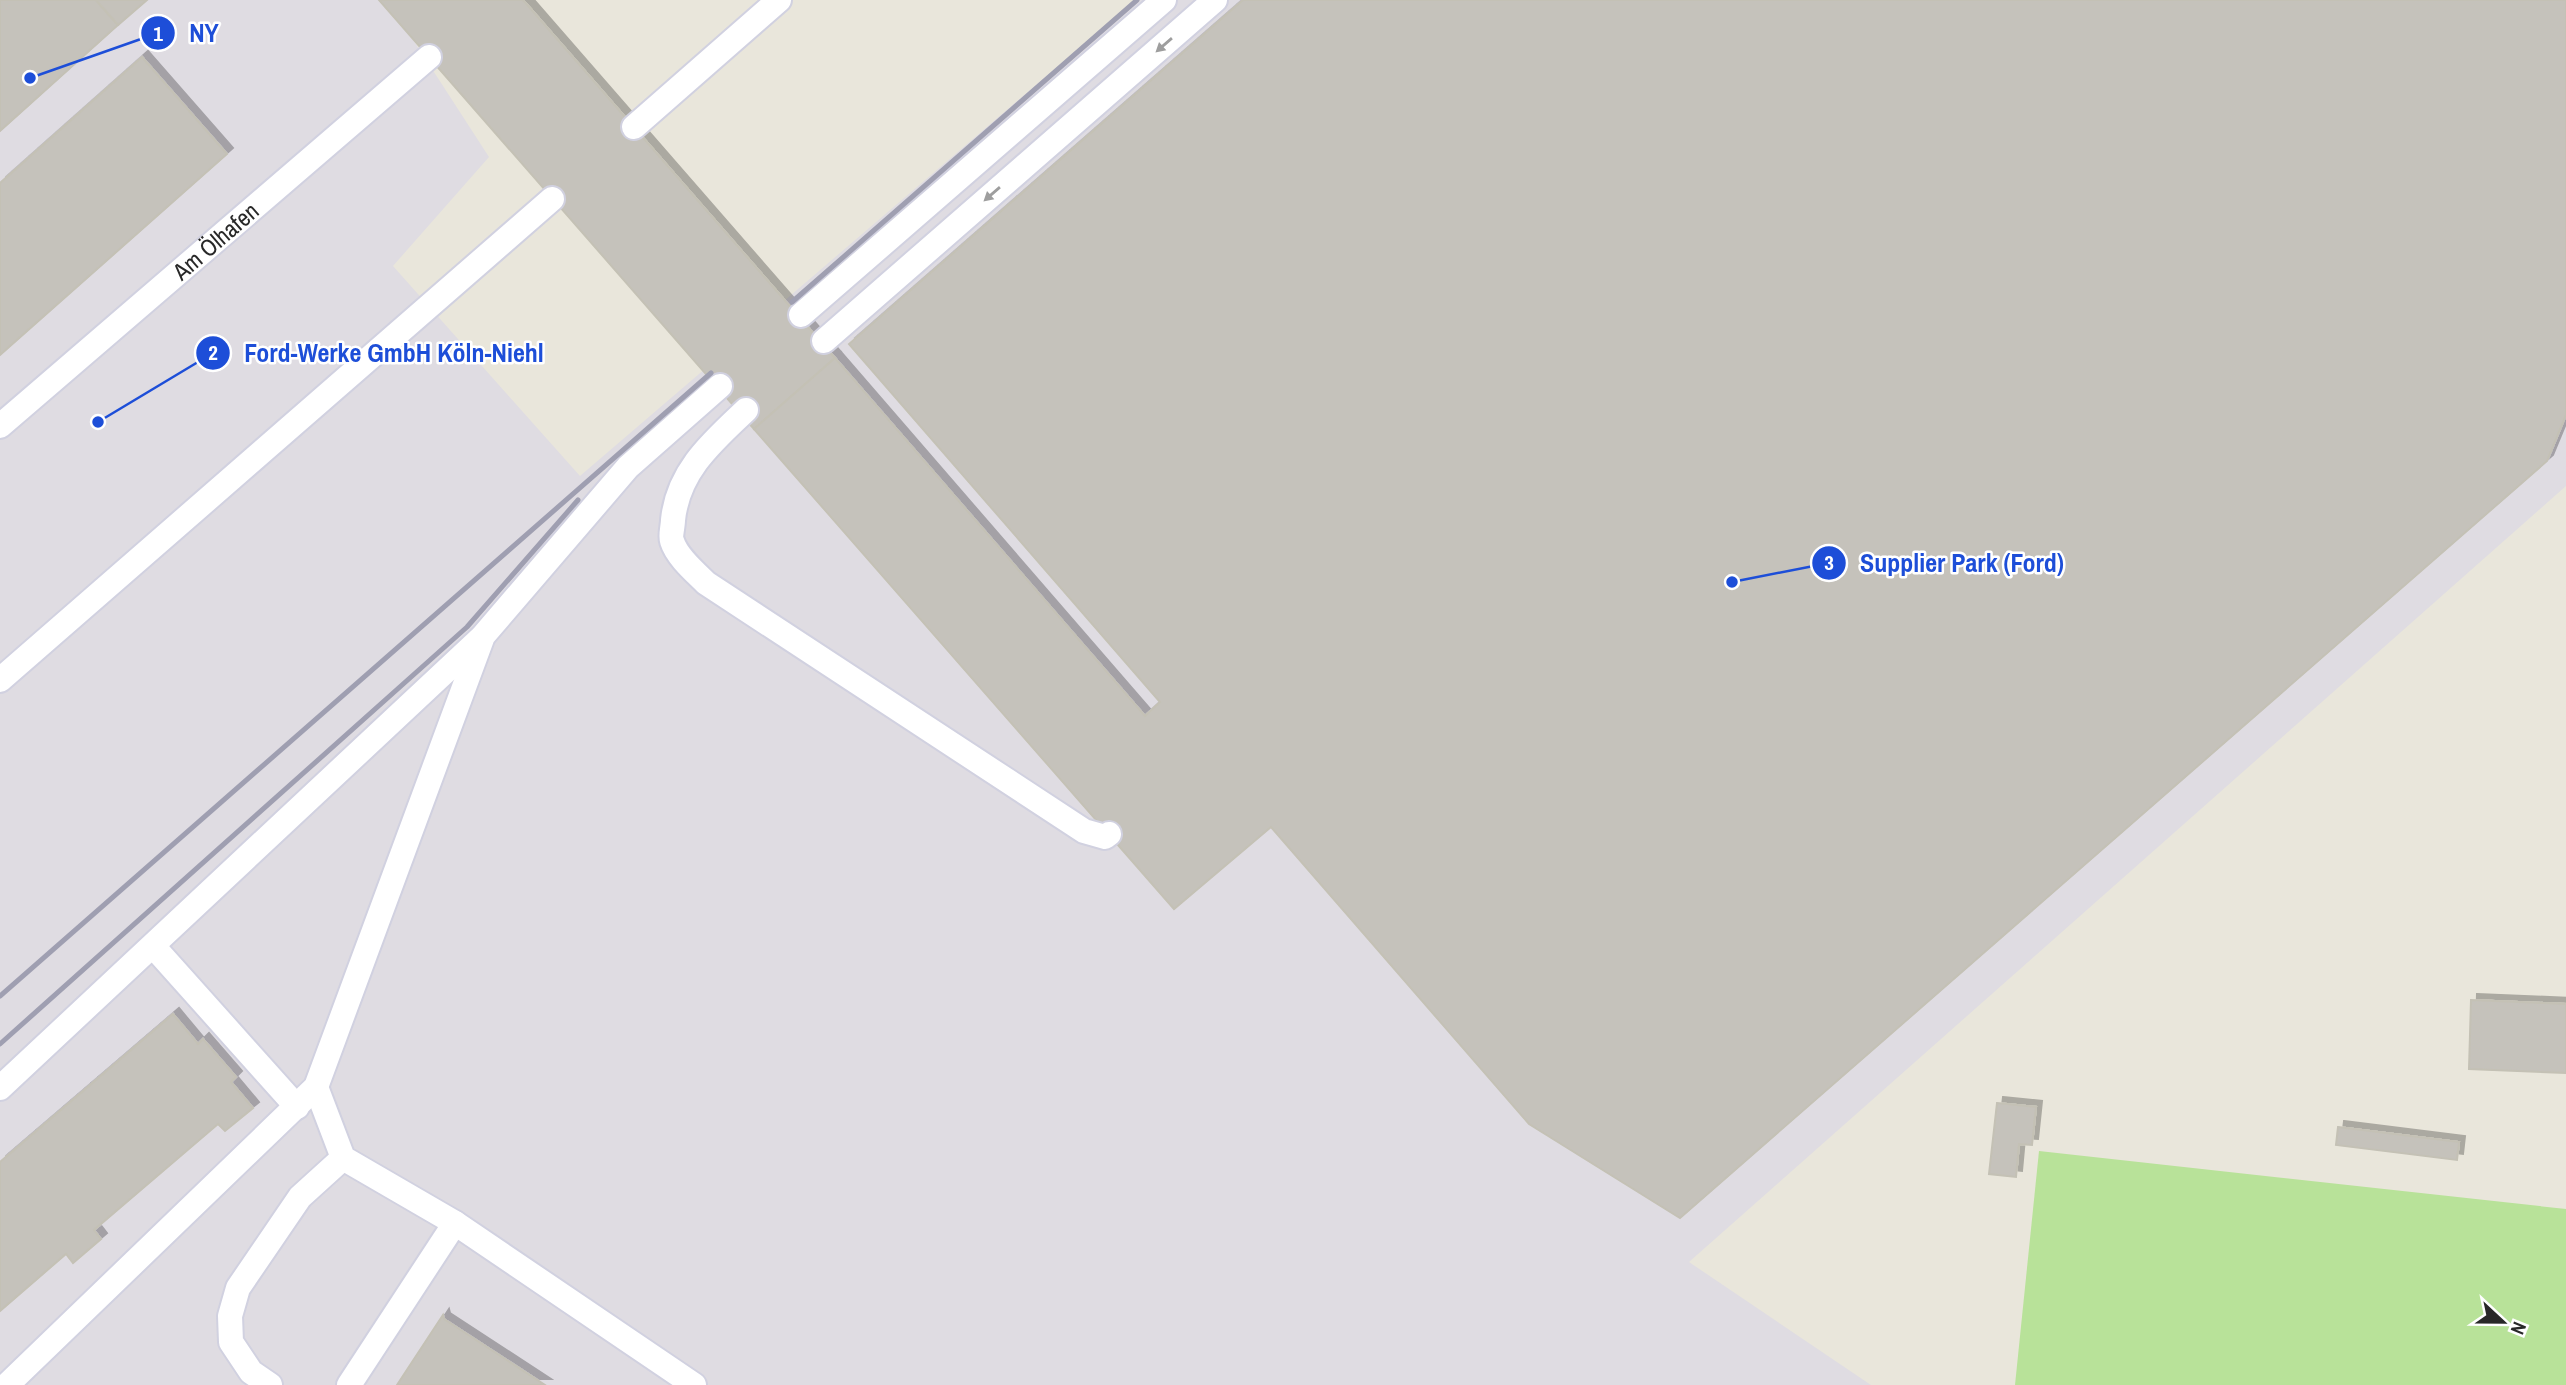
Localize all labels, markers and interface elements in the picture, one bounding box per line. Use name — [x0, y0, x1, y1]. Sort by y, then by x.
callout: NY — [140, 10, 233, 57]
text: NY — [189, 15, 220, 50]
text: 1 — [153, 19, 163, 48]
one-way arrow — [1155, 37, 1172, 52]
one-way arrow — [983, 186, 1001, 202]
street label: Am Ölhafen — [165, 195, 265, 288]
callout: Ford-Werke GmbH Köln-Niehl — [195, 329, 558, 376]
text: Ford-Werke GmbH Köln-Niehl — [244, 335, 544, 370]
text: 2 — [208, 338, 218, 367]
callout: Supplier Park (Ford) — [1811, 539, 2078, 586]
text: Supplier Park (Ford) — [1860, 545, 2064, 580]
text: 3 — [1824, 548, 1834, 577]
north arrow — [2468, 1287, 2538, 1357]
text: N — [2505, 1318, 2533, 1338]

